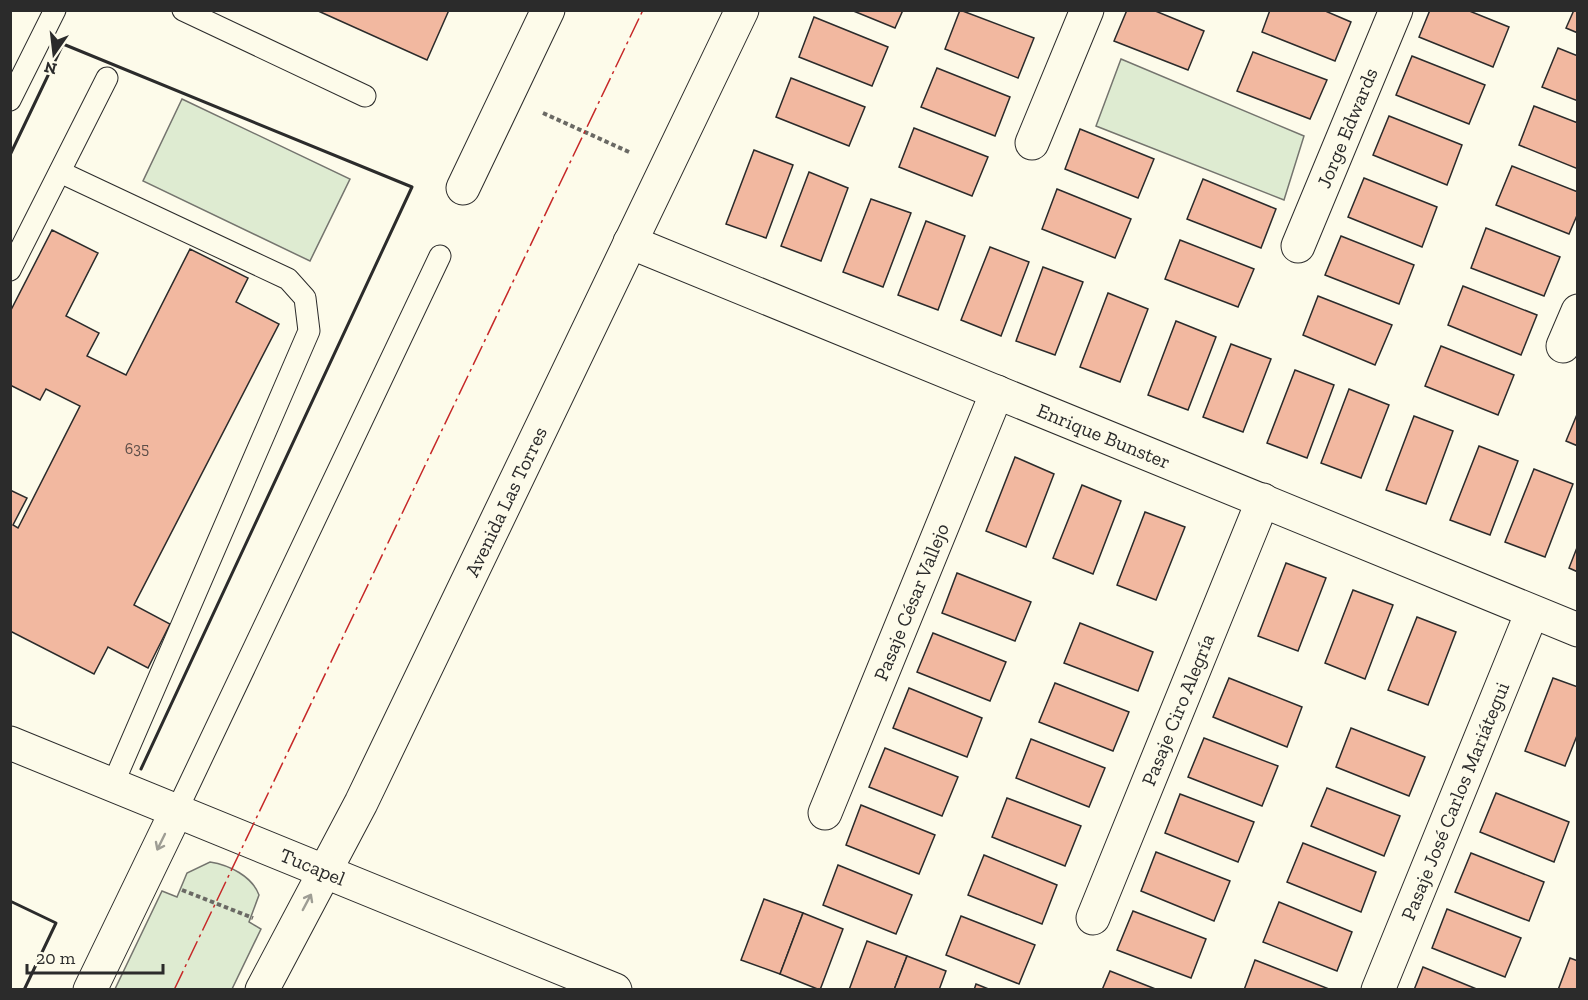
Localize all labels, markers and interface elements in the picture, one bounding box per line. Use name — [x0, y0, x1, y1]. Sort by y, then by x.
north arrow — [24, 24, 84, 84]
text: N — [42, 57, 59, 79]
street label: Jorge Edwards — [1311, 64, 1383, 191]
street label: Enrique Bunster — [1034, 398, 1174, 474]
street label: Avenida Las Torres — [460, 423, 552, 580]
house number: 635 — [125, 439, 149, 458]
street label: Pasaje César Vallejo — [868, 520, 954, 684]
street label: Pasaje Ciro Alegría — [1136, 630, 1220, 789]
street label: Pasaje José Carlos Mariátegui — [1396, 678, 1514, 924]
one-way arrow — [155, 833, 166, 851]
street label: Tucapel — [277, 843, 349, 891]
one-way arrow — [302, 893, 313, 911]
scale bar — [27, 937, 164, 975]
text: 20 m — [36, 947, 76, 969]

